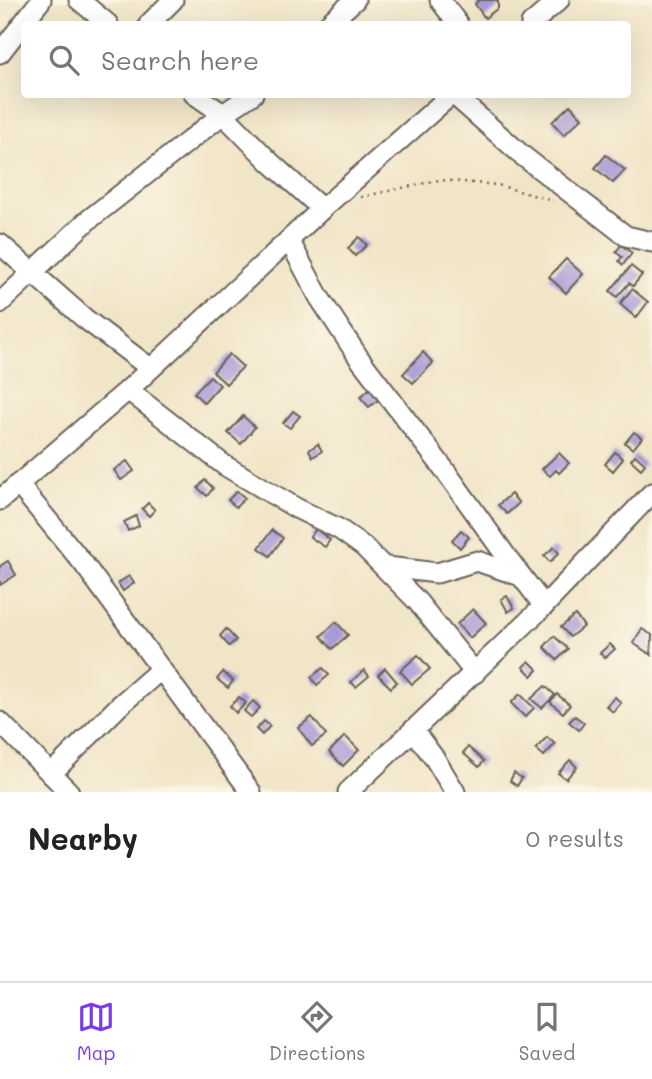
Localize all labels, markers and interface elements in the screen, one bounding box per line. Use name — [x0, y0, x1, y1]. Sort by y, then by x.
search box — [21, 21, 631, 98]
icon: search — [45, 41, 83, 79]
text: Search here — [101, 43, 259, 77]
text: Nearby — [28, 818, 138, 858]
text: 0 results — [526, 823, 624, 853]
tab: Map — [77, 998, 115, 1065]
tab: Directions — [269, 998, 365, 1065]
tab: Saved — [519, 998, 575, 1065]

